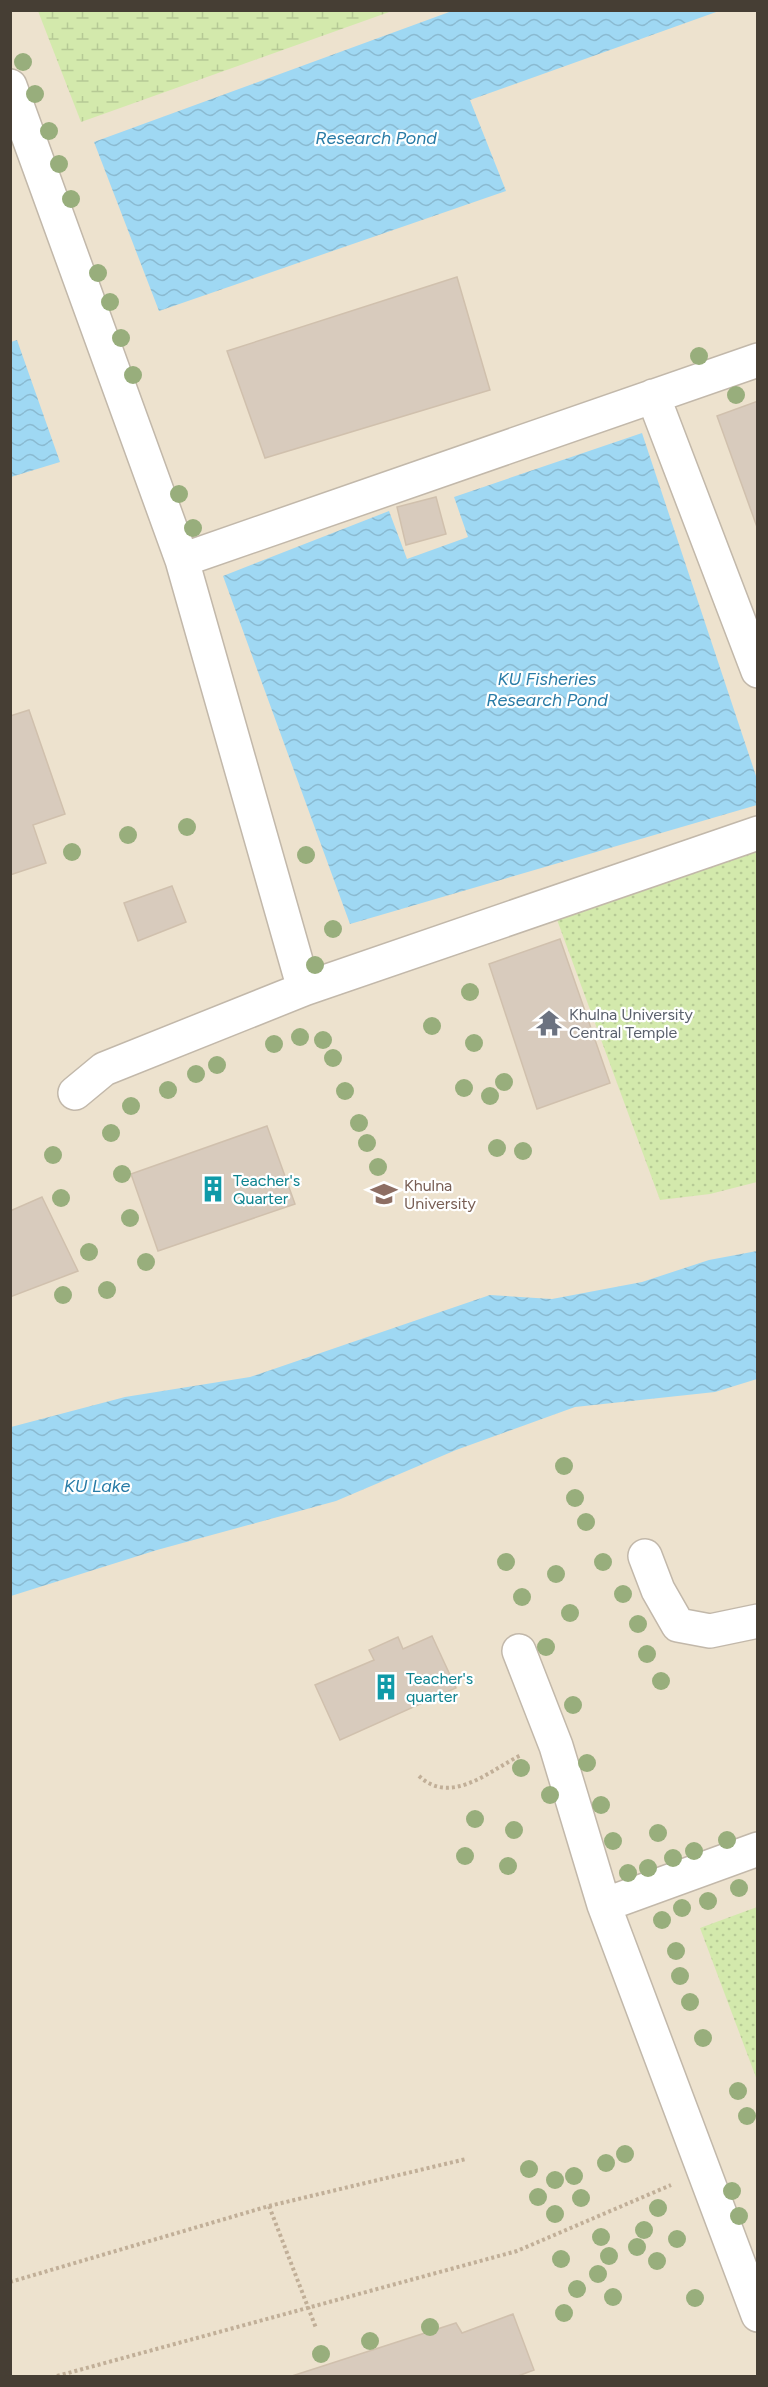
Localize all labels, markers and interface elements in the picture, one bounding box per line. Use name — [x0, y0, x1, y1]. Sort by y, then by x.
water label: Research Pond — [315, 127, 437, 149]
water label: KU Fisheries Research Pond — [486, 668, 608, 711]
place label: Khulna University Central Temple — [569, 1005, 694, 1042]
temple icon: Khulna University Central Temple — [534, 1008, 564, 1038]
place label: Teacher's Quarter — [233, 1171, 300, 1208]
building icon: Teacher's Quarter — [198, 1174, 228, 1204]
place label: Khulna University — [404, 1176, 476, 1213]
school or university icon: Khulna University — [369, 1179, 399, 1209]
water label: KU Lake — [64, 1475, 130, 1497]
place label: Teacher's quarter — [406, 1669, 473, 1706]
building icon: Teacher's quarter — [371, 1672, 401, 1702]

